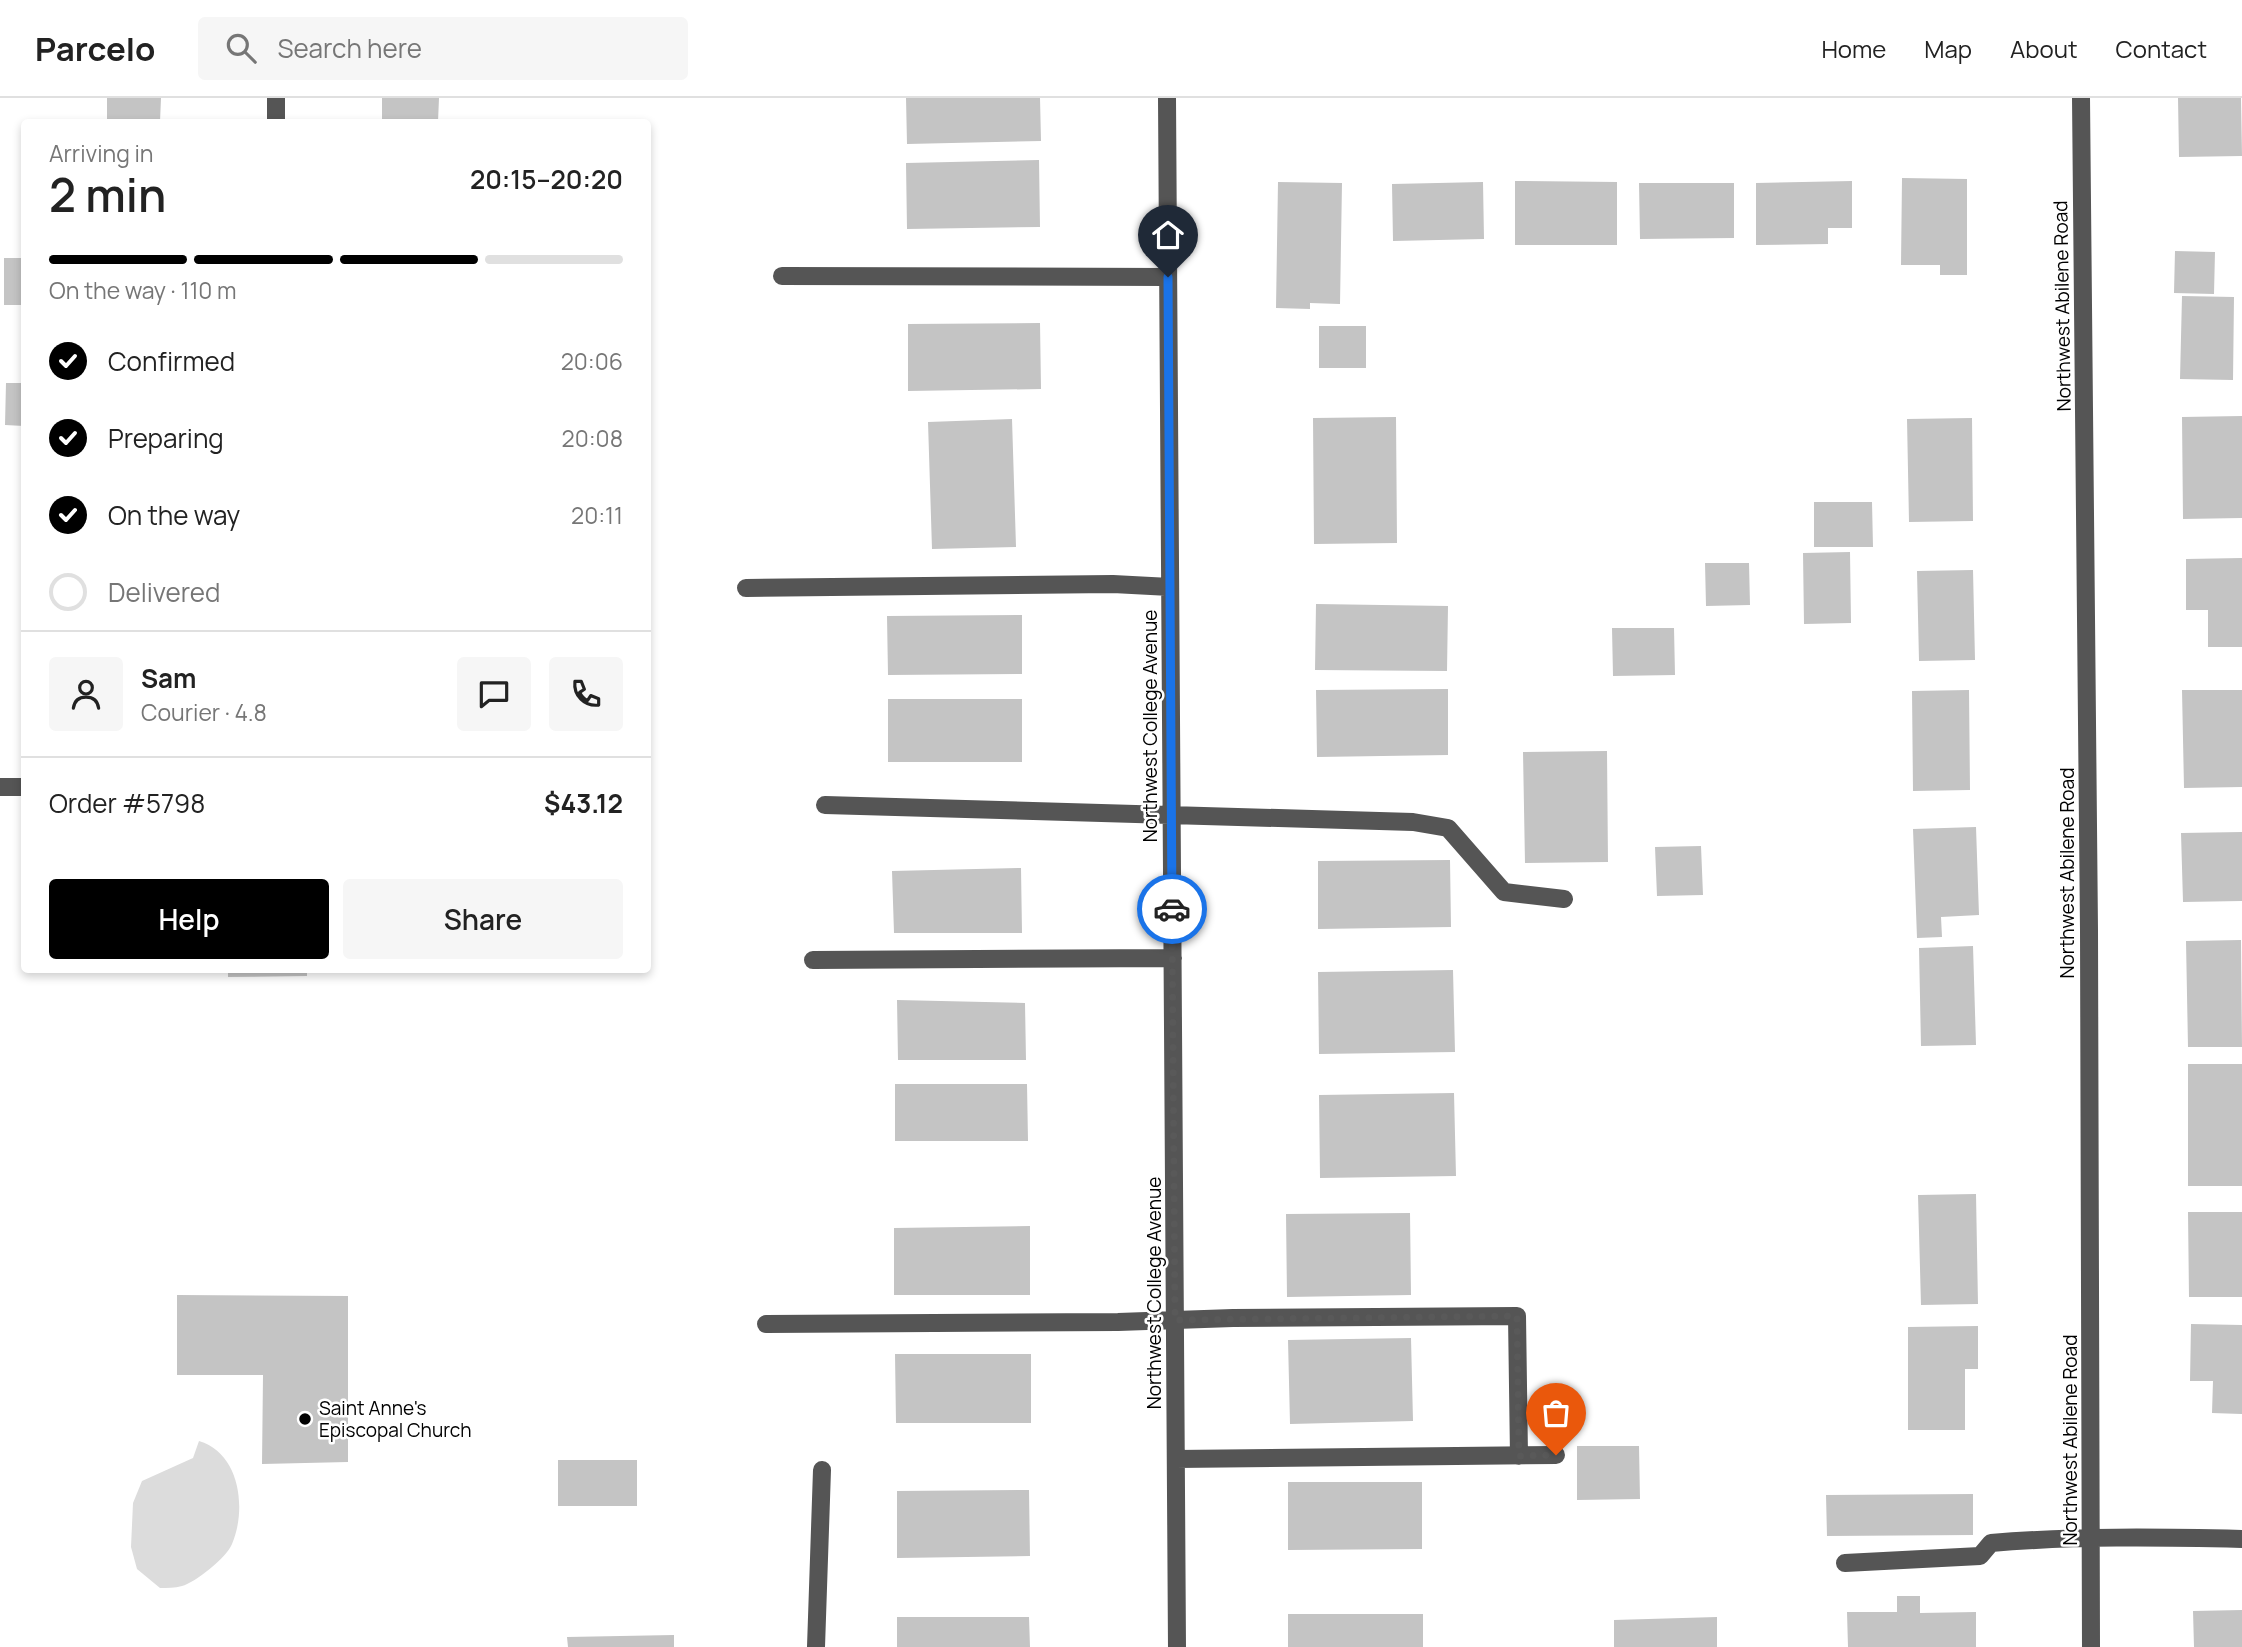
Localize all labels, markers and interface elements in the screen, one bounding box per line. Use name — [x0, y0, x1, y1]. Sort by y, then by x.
search box — [198, 17, 688, 80]
text: Parcelo — [35, 26, 156, 71]
icon: search — [222, 29, 260, 67]
text: Search here — [278, 30, 422, 66]
text: Home — [1821, 32, 1886, 65]
text: Map — [1924, 32, 1972, 65]
text: About — [2010, 32, 2078, 65]
text: Contact — [2116, 32, 2207, 65]
text: Arriving in — [49, 137, 154, 169]
text: 20:15–20:20 — [470, 161, 623, 197]
text: 2 min — [49, 163, 166, 226]
street label: Northwest Abilene Road — [2047, 200, 2077, 412]
pin — [1138, 205, 1198, 277]
icon: home — [1149, 216, 1187, 254]
text: On the way · 110 m — [49, 274, 236, 306]
icon: check — [49, 342, 87, 380]
text: Confirmed — [108, 343, 235, 379]
text: 20:06 — [561, 345, 623, 377]
icon: check — [49, 419, 87, 457]
text: Preparing — [108, 420, 224, 456]
text: 20:08 — [562, 422, 623, 454]
icon: check — [49, 496, 87, 534]
text: On the way — [108, 497, 240, 533]
text: 20:11 — [571, 499, 623, 531]
text: Delivered — [108, 574, 220, 610]
street label: Northwest College Avenue — [1137, 610, 1163, 842]
button: person — [49, 657, 123, 731]
button: chat — [457, 657, 531, 731]
button: phone — [549, 657, 623, 731]
text: Sam — [141, 660, 196, 696]
text: Courier · 4.8 — [141, 696, 267, 728]
street label: Northwest Abilene Road — [2054, 768, 2080, 978]
text: Order #5798 — [49, 785, 205, 821]
text: $43.12 — [544, 785, 623, 821]
courier — [1137, 874, 1207, 944]
button: Help — [49, 879, 329, 959]
button: Share — [343, 879, 623, 959]
icon: car — [1153, 890, 1191, 928]
street label: Northwest College Avenue — [1141, 1177, 1167, 1409]
street label: Northwest Abilene Road — [2057, 1335, 2083, 1545]
pin — [1526, 1383, 1586, 1455]
icon: bag — [1537, 1394, 1575, 1432]
place label: Saint Anne's Episcopal Church — [319, 1395, 472, 1443]
marker: Saint Anne's Episcopal Church — [297, 1411, 313, 1427]

